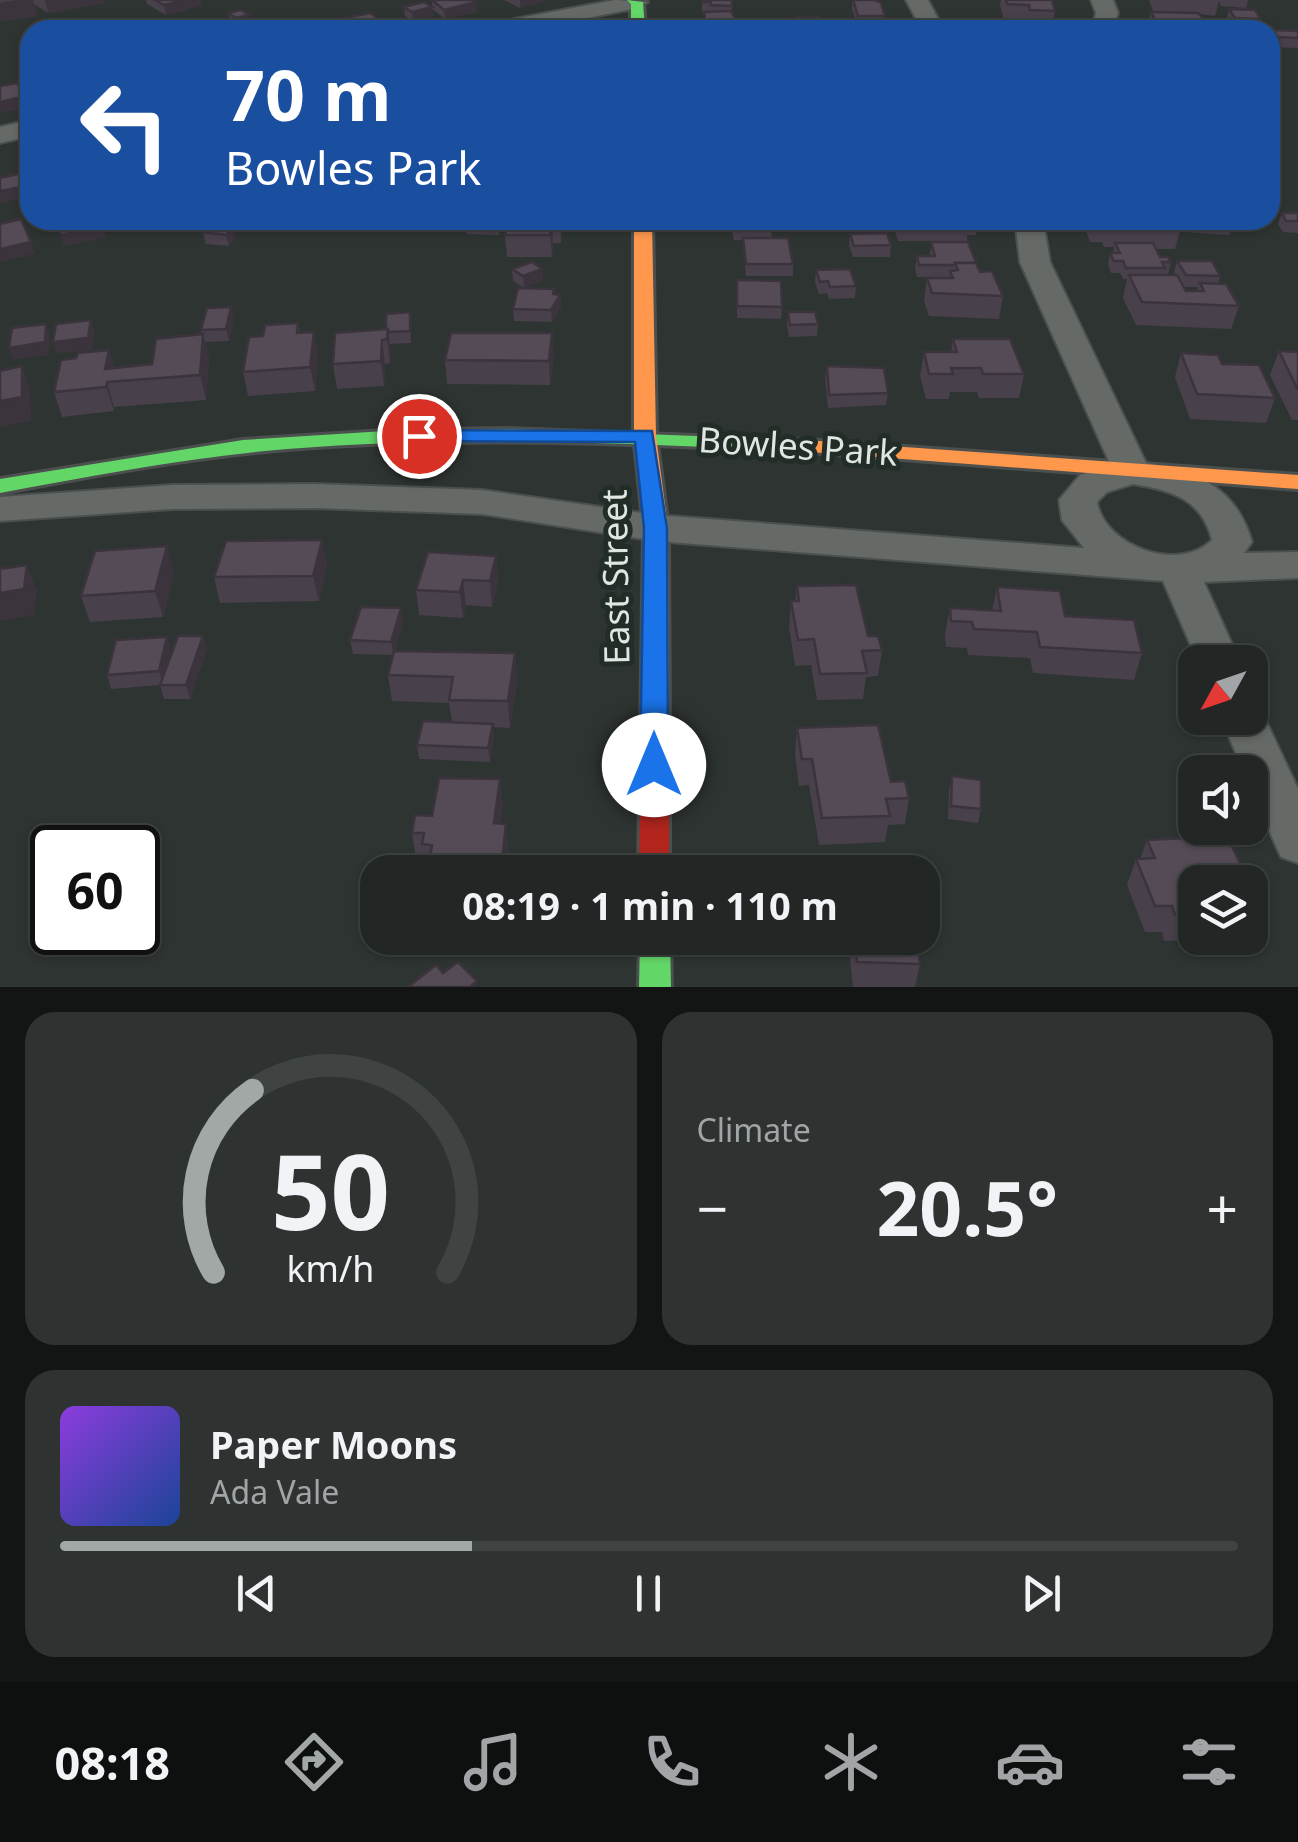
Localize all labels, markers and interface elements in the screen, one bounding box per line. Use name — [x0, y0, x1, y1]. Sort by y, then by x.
text: 70 m — [225, 46, 392, 142]
icon: left — [60, 60, 190, 190]
text: Bowles Park — [225, 137, 481, 198]
pin — [377, 394, 462, 479]
icon: arrive — [392, 409, 447, 464]
street label: Bowles Park — [697, 415, 899, 476]
street label: East Street — [589, 489, 640, 665]
north arrow — [1178, 645, 1268, 735]
map controls — [1178, 645, 1268, 955]
position arrow — [602, 713, 706, 817]
button: sound — [1178, 755, 1268, 845]
speed limit sign: 60 — [30, 825, 160, 955]
button: layers — [1178, 865, 1268, 955]
text: 08:19 · 1 min · 110 m — [462, 879, 838, 931]
text: Climate — [697, 1108, 811, 1151]
text: 50 — [271, 1119, 390, 1260]
text: 20.5° — [876, 1156, 1058, 1258]
text: − — [697, 1170, 728, 1245]
text: + — [1207, 1170, 1238, 1245]
text: km/h — [287, 1244, 375, 1292]
text: Paper Moons — [210, 1418, 457, 1470]
text: Ada Vale — [210, 1470, 339, 1513]
icon: previous — [229, 1566, 284, 1621]
icon: pause — [621, 1566, 676, 1621]
icon: next — [1014, 1566, 1069, 1621]
icon: directions — [279, 1727, 349, 1797]
icon: music — [458, 1727, 528, 1797]
icon: phone — [637, 1727, 707, 1797]
icon: climate — [816, 1727, 886, 1797]
icon: car — [995, 1727, 1065, 1797]
icon: filters — [1174, 1727, 1244, 1797]
text: 08:18 — [54, 1732, 170, 1793]

